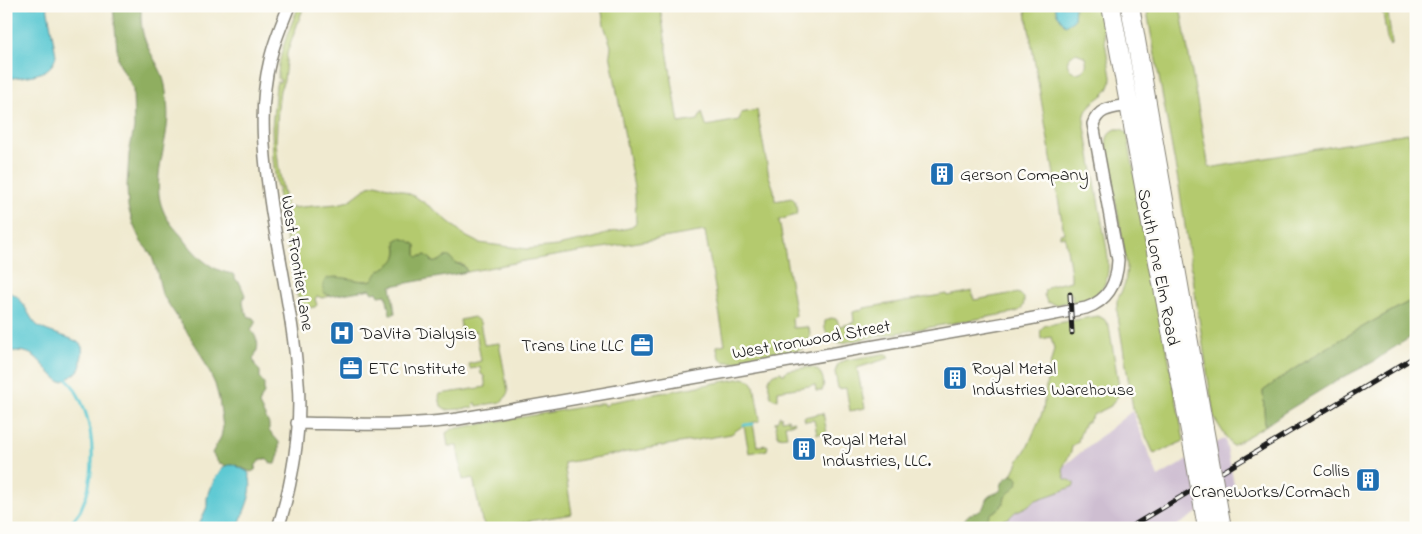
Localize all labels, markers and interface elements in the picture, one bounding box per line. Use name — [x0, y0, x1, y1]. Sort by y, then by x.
building icon: Gerson Company — [929, 161, 955, 187]
place label: Gerson Company — [960, 163, 1088, 189]
street label: South Lone Elm Road — [1129, 187, 1185, 348]
street label: West Frontier Lane — [273, 194, 320, 334]
street label: West Ironwood Street — [730, 314, 892, 368]
hospital icon: DaVita Dialysis — [329, 320, 355, 346]
place label: DaVita Dialysis — [359, 322, 477, 348]
office icon: Trans Line LLC — [629, 332, 655, 358]
place label: Trans Line LLC — [521, 334, 624, 360]
office icon: ETC Institute — [338, 355, 364, 381]
place label: ETC Institute — [368, 357, 466, 383]
place label: Royal Metal Industries Warehouse — [972, 357, 1135, 404]
building icon: Royal Metal Industries Warehouse — [942, 365, 968, 391]
place label: Royal Metal Industries, LLC. — [822, 428, 932, 475]
building icon: Royal Metal Industries, LLC. — [791, 436, 817, 462]
place label: Collis CraneWorks/Cormach — [1191, 459, 1350, 506]
building icon: Collis CraneWorks/Cormach — [1355, 467, 1381, 493]

